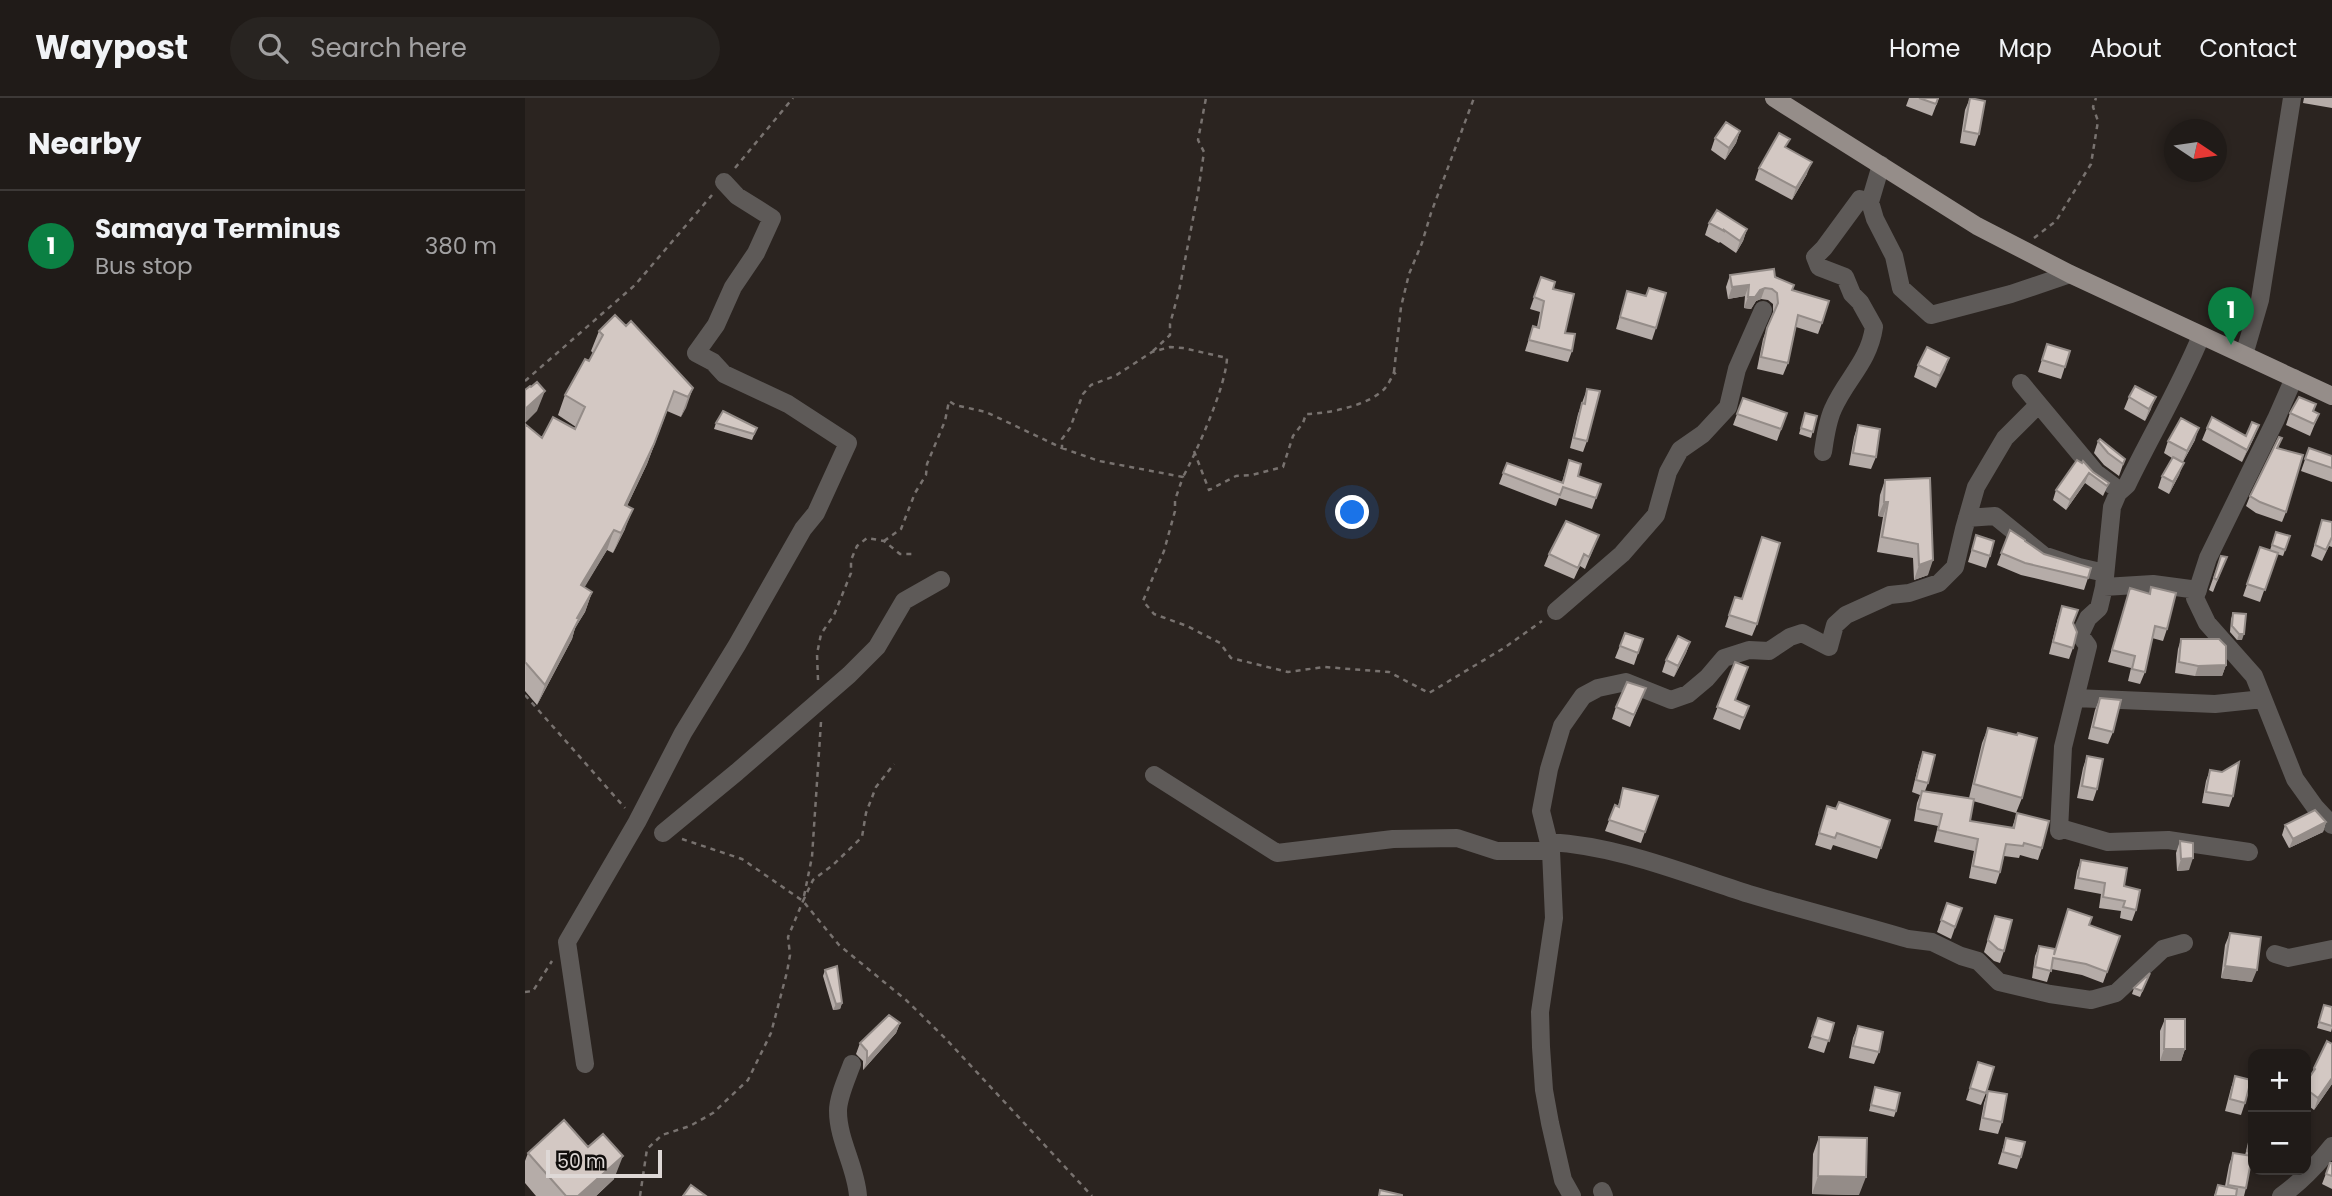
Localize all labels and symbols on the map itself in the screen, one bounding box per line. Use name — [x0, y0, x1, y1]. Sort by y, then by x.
north arrow — [2164, 119, 2227, 182]
pin: 1 — [2208, 287, 2254, 345]
your location — [1335, 495, 1369, 529]
scale bar — [546, 1147, 661, 1179]

